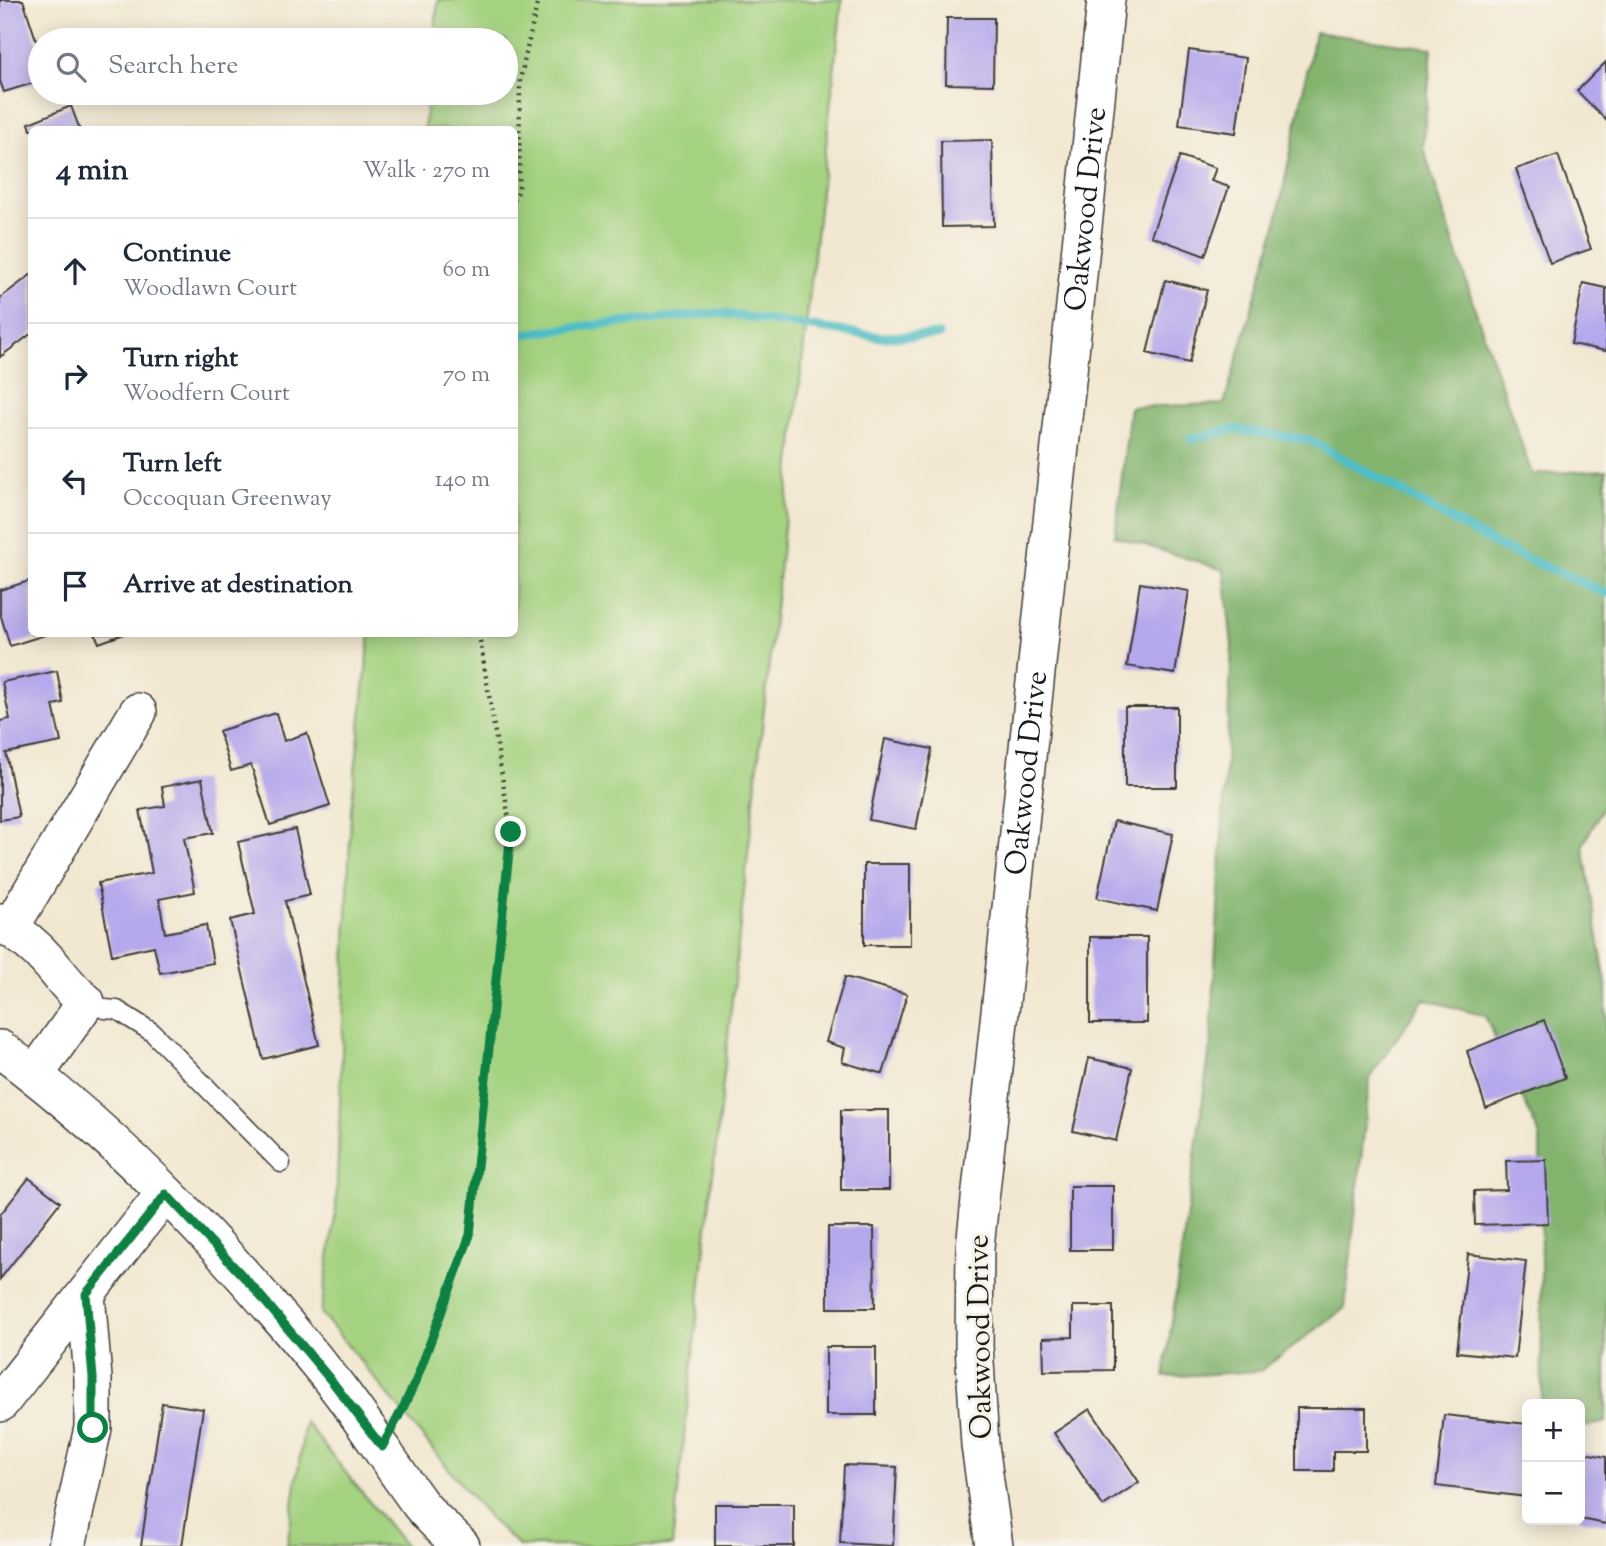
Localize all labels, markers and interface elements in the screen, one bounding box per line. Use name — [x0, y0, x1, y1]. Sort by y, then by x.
search box — [28, 28, 518, 105]
icon: search — [52, 48, 90, 86]
text: Search here — [108, 48, 238, 85]
street label: Oakwood Drive — [1056, 105, 1119, 313]
text: 4 min — [56, 150, 129, 193]
text: Walk · 270 m — [362, 155, 490, 188]
text: Continue — [123, 236, 231, 273]
icon: ahead — [56, 252, 94, 290]
text: 60 m — [442, 254, 490, 287]
text: Woodlawn Court — [123, 273, 297, 306]
text: Turn right — [123, 341, 238, 378]
icon: right — [56, 357, 94, 395]
text: 70 m — [443, 359, 490, 392]
text: Woodfern Court — [123, 378, 290, 411]
text: Turn left — [123, 446, 222, 483]
icon: left — [56, 462, 94, 500]
text: 140 m — [435, 464, 490, 497]
text: Occoquan Greenway — [123, 483, 332, 516]
icon: arrive — [56, 567, 94, 605]
text: Arrive at destination — [123, 567, 353, 604]
street label: Oakwood Drive — [996, 669, 1060, 877]
route end — [495, 816, 526, 847]
street label: Oakwood Drive — [958, 1234, 1005, 1440]
map controls — [1522, 1399, 1585, 1525]
button: + — [1522, 1399, 1585, 1462]
route start — [77, 1412, 108, 1443]
button: − — [1522, 1462, 1585, 1525]

